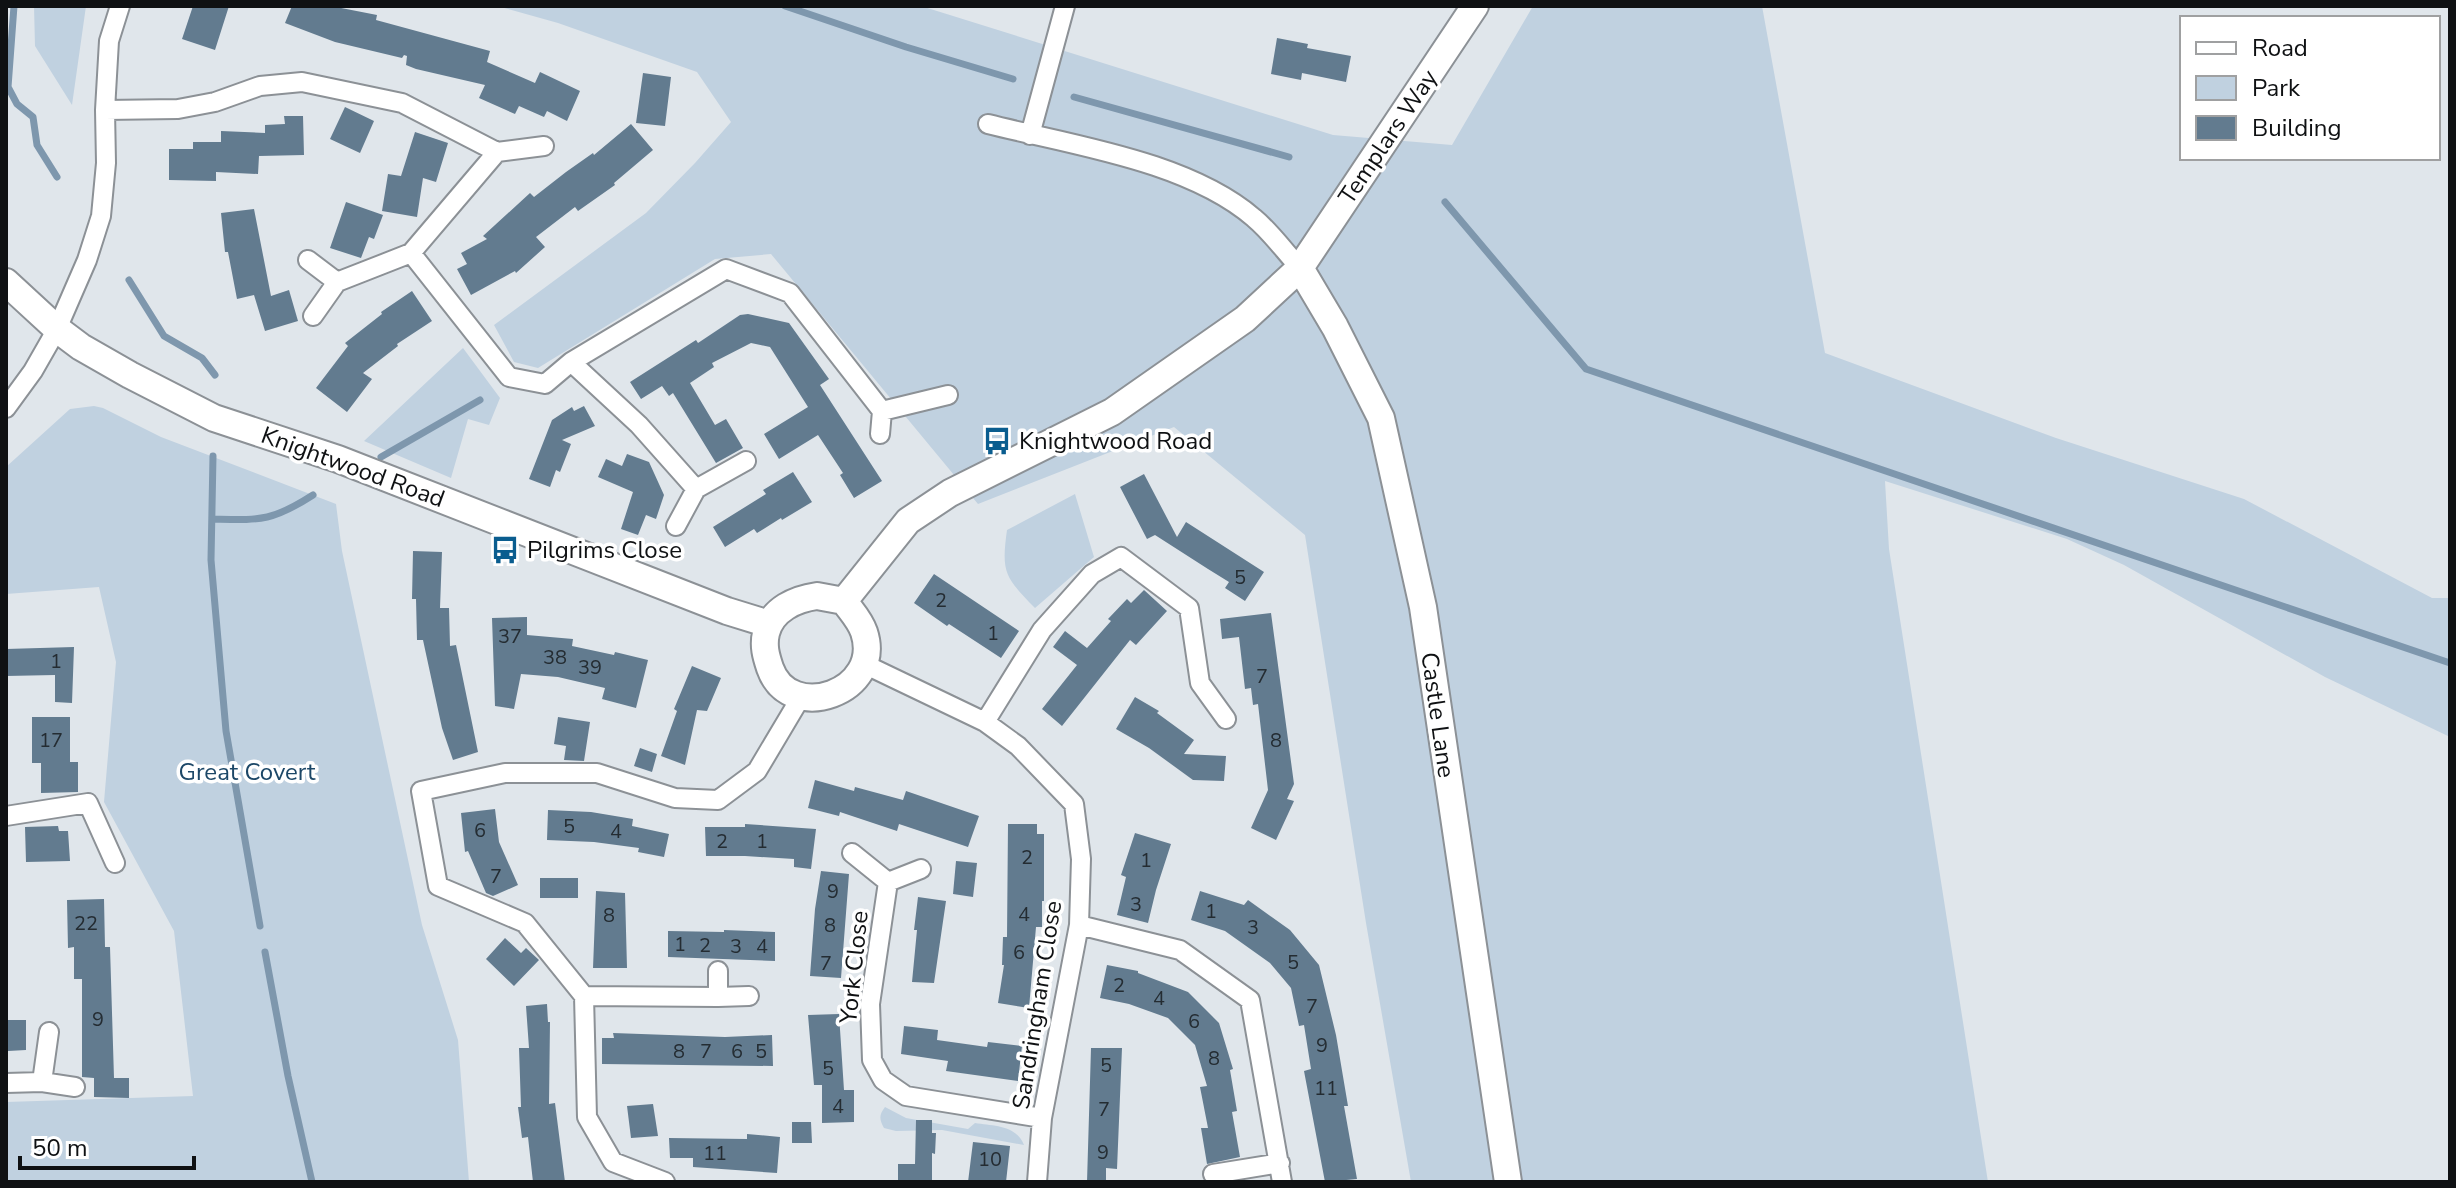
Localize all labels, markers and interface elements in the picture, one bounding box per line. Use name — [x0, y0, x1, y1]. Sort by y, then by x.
legend — [2180, 16, 2440, 160]
text: Road — [2252, 32, 2308, 64]
street label: Templars Way — [1331, 63, 1445, 211]
text: Park — [2252, 72, 2301, 104]
text: Building — [2252, 112, 2342, 144]
street label: Knightwood Road — [257, 419, 449, 515]
place label: Knightwood Road — [1019, 425, 1212, 457]
bus stop icon: Knightwood Road — [982, 426, 1012, 456]
place label: Pilgrims Close — [527, 534, 682, 566]
bus stop icon: Pilgrims Close — [490, 535, 520, 565]
house number: 5 — [1234, 564, 1246, 591]
house number: 2 — [935, 587, 947, 614]
house number: 1 — [987, 620, 999, 647]
house number: 37 — [498, 623, 522, 650]
house number: 38 — [543, 644, 567, 671]
house number: 1 — [50, 648, 62, 675]
street label: Castle Lane — [1413, 650, 1463, 780]
house number: 39 — [578, 654, 602, 681]
house number: 7 — [1256, 663, 1268, 690]
house number: 17 — [39, 727, 63, 754]
house number: 8 — [1270, 727, 1282, 754]
park label: Great Covert — [179, 756, 316, 788]
house number: 5 — [563, 813, 575, 840]
house number: 6 — [474, 817, 486, 844]
house number: 4 — [610, 818, 622, 845]
house number: 2 — [716, 828, 728, 855]
house number: 1 — [756, 828, 768, 855]
house number: 2 — [1021, 844, 1033, 871]
house number: 1 — [1140, 847, 1152, 874]
house number: 7 — [490, 863, 502, 890]
house number: 9 — [827, 878, 839, 905]
house number: 3 — [1130, 891, 1142, 918]
street label: Sandringham Close — [1005, 898, 1069, 1112]
house number: 1 — [1205, 898, 1217, 925]
house number: 4 — [1018, 901, 1030, 928]
house number: 8 — [603, 902, 615, 929]
street label: York Close — [832, 909, 876, 1026]
house number: 22 — [74, 910, 98, 937]
house number: 8 — [824, 912, 836, 939]
house number: 3 — [1247, 914, 1259, 941]
house number: 1 — [674, 931, 686, 958]
house number: 2 — [699, 932, 711, 959]
house number: 3 — [730, 933, 742, 960]
house number: 4 — [756, 933, 768, 960]
house number: 6 — [1013, 939, 1025, 966]
house number: 5 — [1287, 949, 1299, 976]
house number: 7 — [820, 950, 832, 977]
house number: 2 — [1113, 972, 1125, 999]
house number: 4 — [1153, 985, 1165, 1012]
house number: 7 — [1306, 993, 1318, 1020]
house number: 9 — [92, 1006, 104, 1033]
house number: 6 — [1188, 1008, 1200, 1035]
house number: 9 — [1316, 1032, 1328, 1059]
house number: 8 — [673, 1038, 685, 1065]
house number: 7 — [700, 1038, 712, 1065]
house number: 6 — [731, 1038, 743, 1065]
house number: 5 — [755, 1038, 767, 1065]
house number: 8 — [1208, 1045, 1220, 1072]
house number: 5 — [1100, 1052, 1112, 1079]
house number: 5 — [822, 1055, 834, 1082]
house number: 11 — [1314, 1075, 1338, 1102]
house number: 4 — [832, 1093, 844, 1120]
house number: 7 — [1098, 1096, 1110, 1123]
scale bar — [20, 1120, 194, 1170]
text: 50 m — [32, 1132, 88, 1164]
house number: 9 — [1097, 1139, 1109, 1166]
house number: 11 — [703, 1140, 727, 1167]
house number: 10 — [978, 1146, 1002, 1173]

